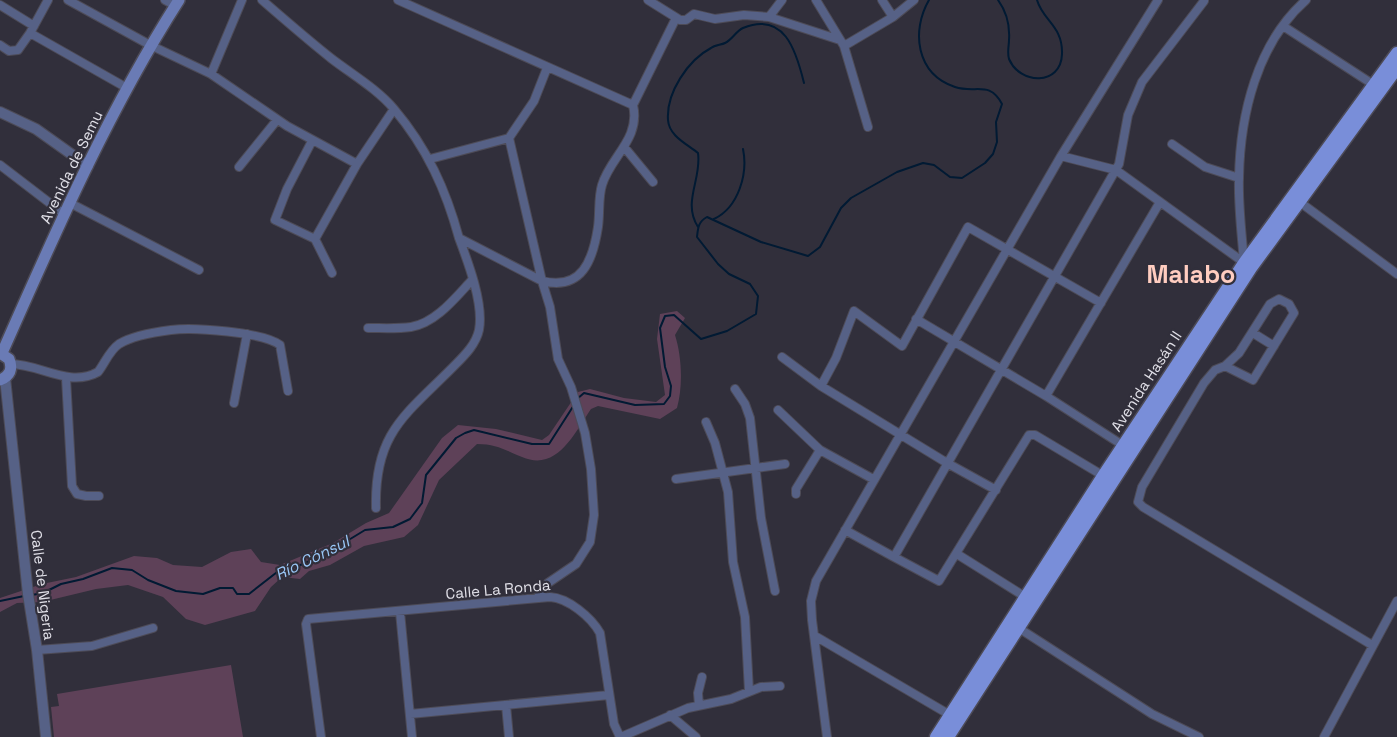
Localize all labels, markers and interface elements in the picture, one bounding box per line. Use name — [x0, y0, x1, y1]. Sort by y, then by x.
street label: Avenida de Semu — [35, 107, 107, 227]
district label: Malabo — [1147, 258, 1235, 290]
street label: Avenida Hasán II — [1106, 327, 1186, 435]
street label: Calle de Nigeria — [27, 529, 59, 642]
water label: Río Cónsul — [271, 530, 354, 585]
street label: Calle La Ronda — [445, 575, 552, 603]

